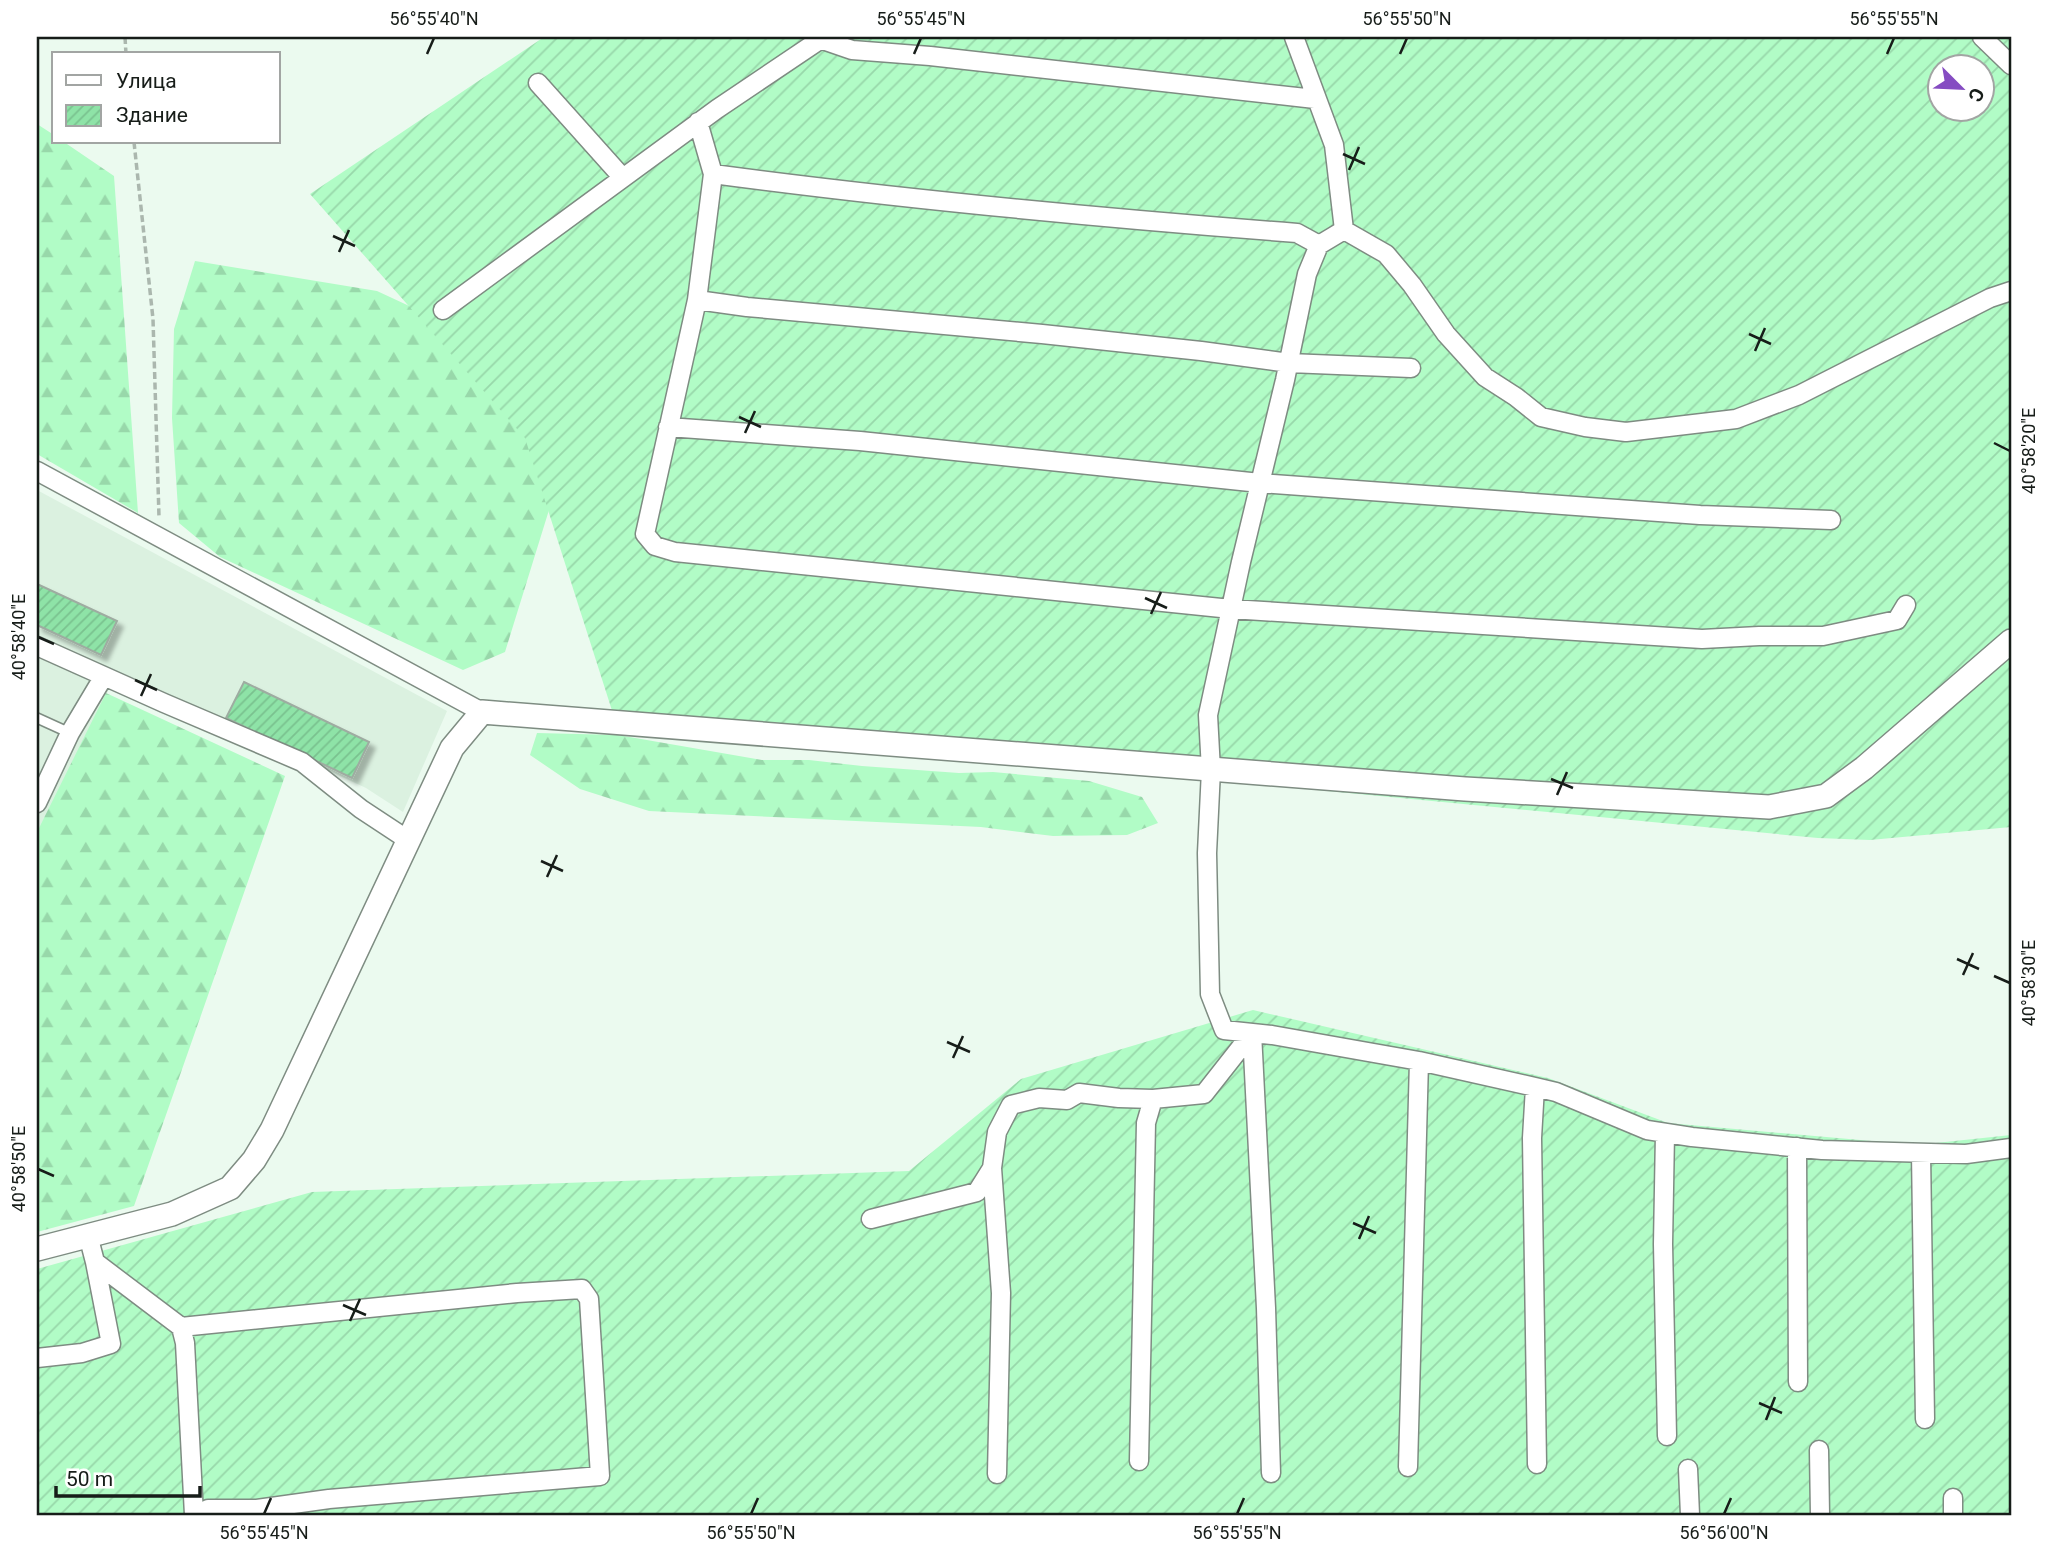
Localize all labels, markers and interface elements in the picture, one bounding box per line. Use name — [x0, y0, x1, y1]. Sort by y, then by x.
text: 56°55'40"N — [389, 8, 479, 29]
text: 56°55'45"N — [876, 8, 966, 29]
text: 56°55'50"N — [1362, 8, 1452, 29]
text: 56°55'55"N — [1849, 8, 1939, 29]
legend — [52, 52, 280, 144]
north arrow — [1926, 52, 1996, 122]
text: Улица — [116, 69, 177, 93]
text: С — [1963, 84, 1989, 105]
text: Здание — [116, 103, 188, 127]
text: 40°58'20"E — [2018, 408, 2039, 494]
text: 40°58'40"E — [8, 594, 29, 680]
text: 40°58'30"E — [2018, 940, 2039, 1026]
text: 40°58'50"E — [8, 1126, 29, 1212]
scale bar — [56, 1454, 200, 1498]
text: 50 m — [66, 1467, 113, 1491]
text: 56°55'45"N — [219, 1522, 309, 1543]
text: 56°55'50"N — [706, 1522, 796, 1543]
text: 56°55'55"N — [1192, 1522, 1282, 1543]
text: 56°56'00"N — [1679, 1522, 1769, 1543]

